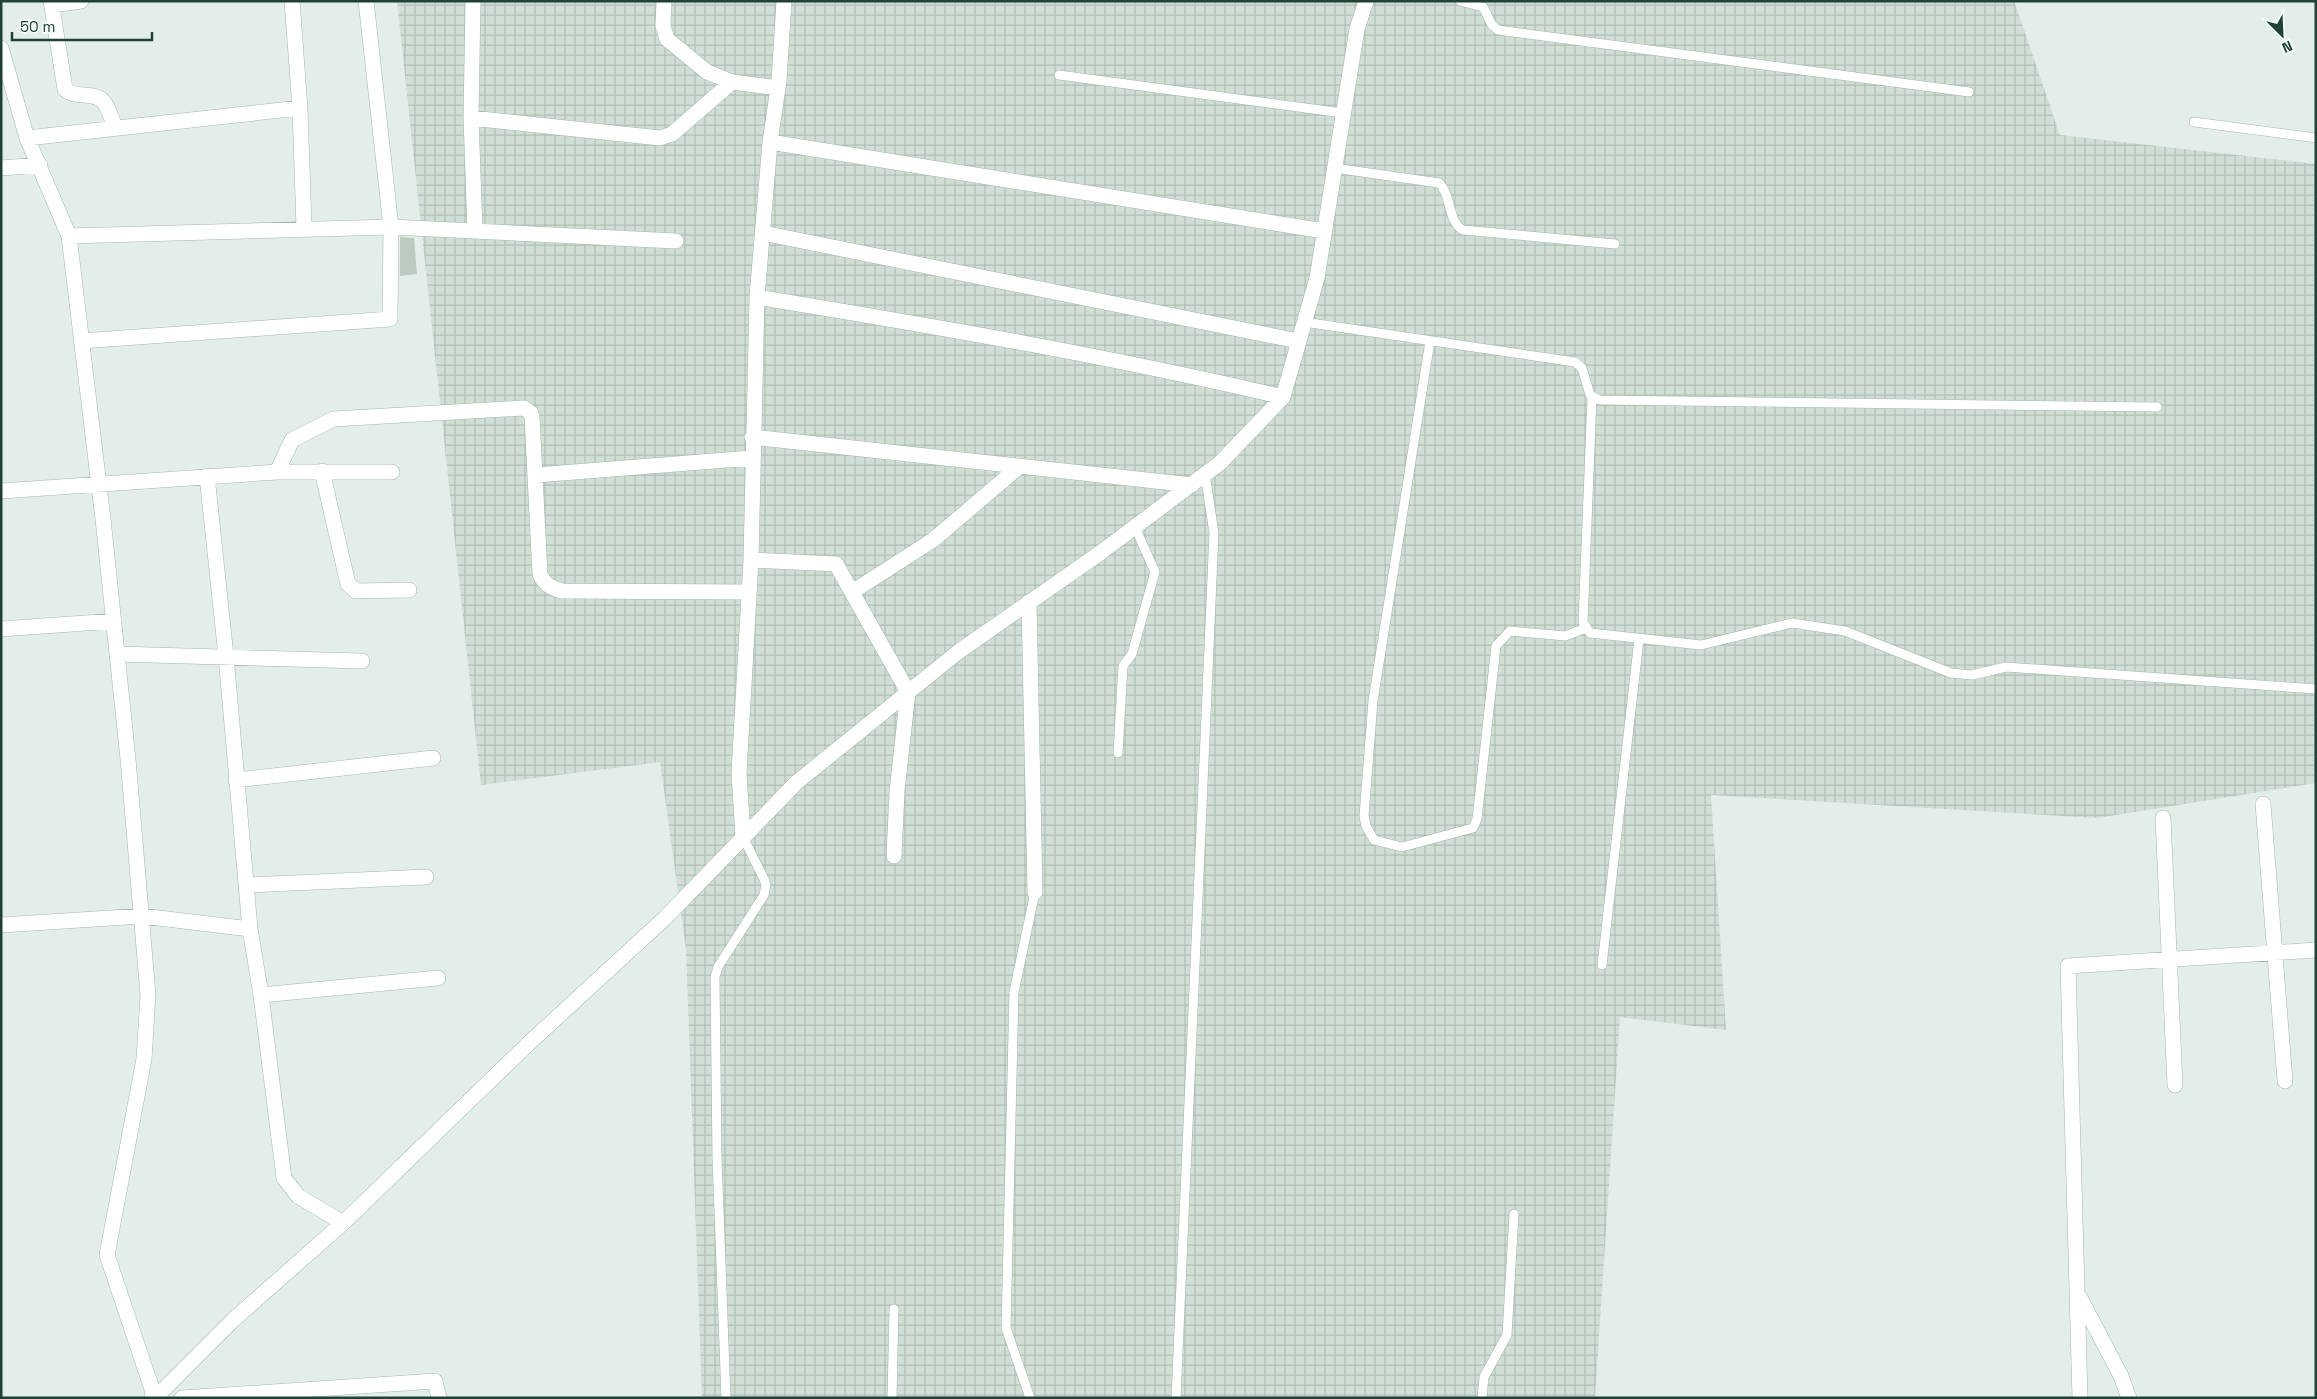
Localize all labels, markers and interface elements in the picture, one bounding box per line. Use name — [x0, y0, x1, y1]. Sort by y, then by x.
scale bar — [12, 10, 152, 42]
north arrow — [2257, 10, 2307, 60]
text: 50 m — [20, 17, 55, 36]
text: N — [2279, 37, 2295, 57]

